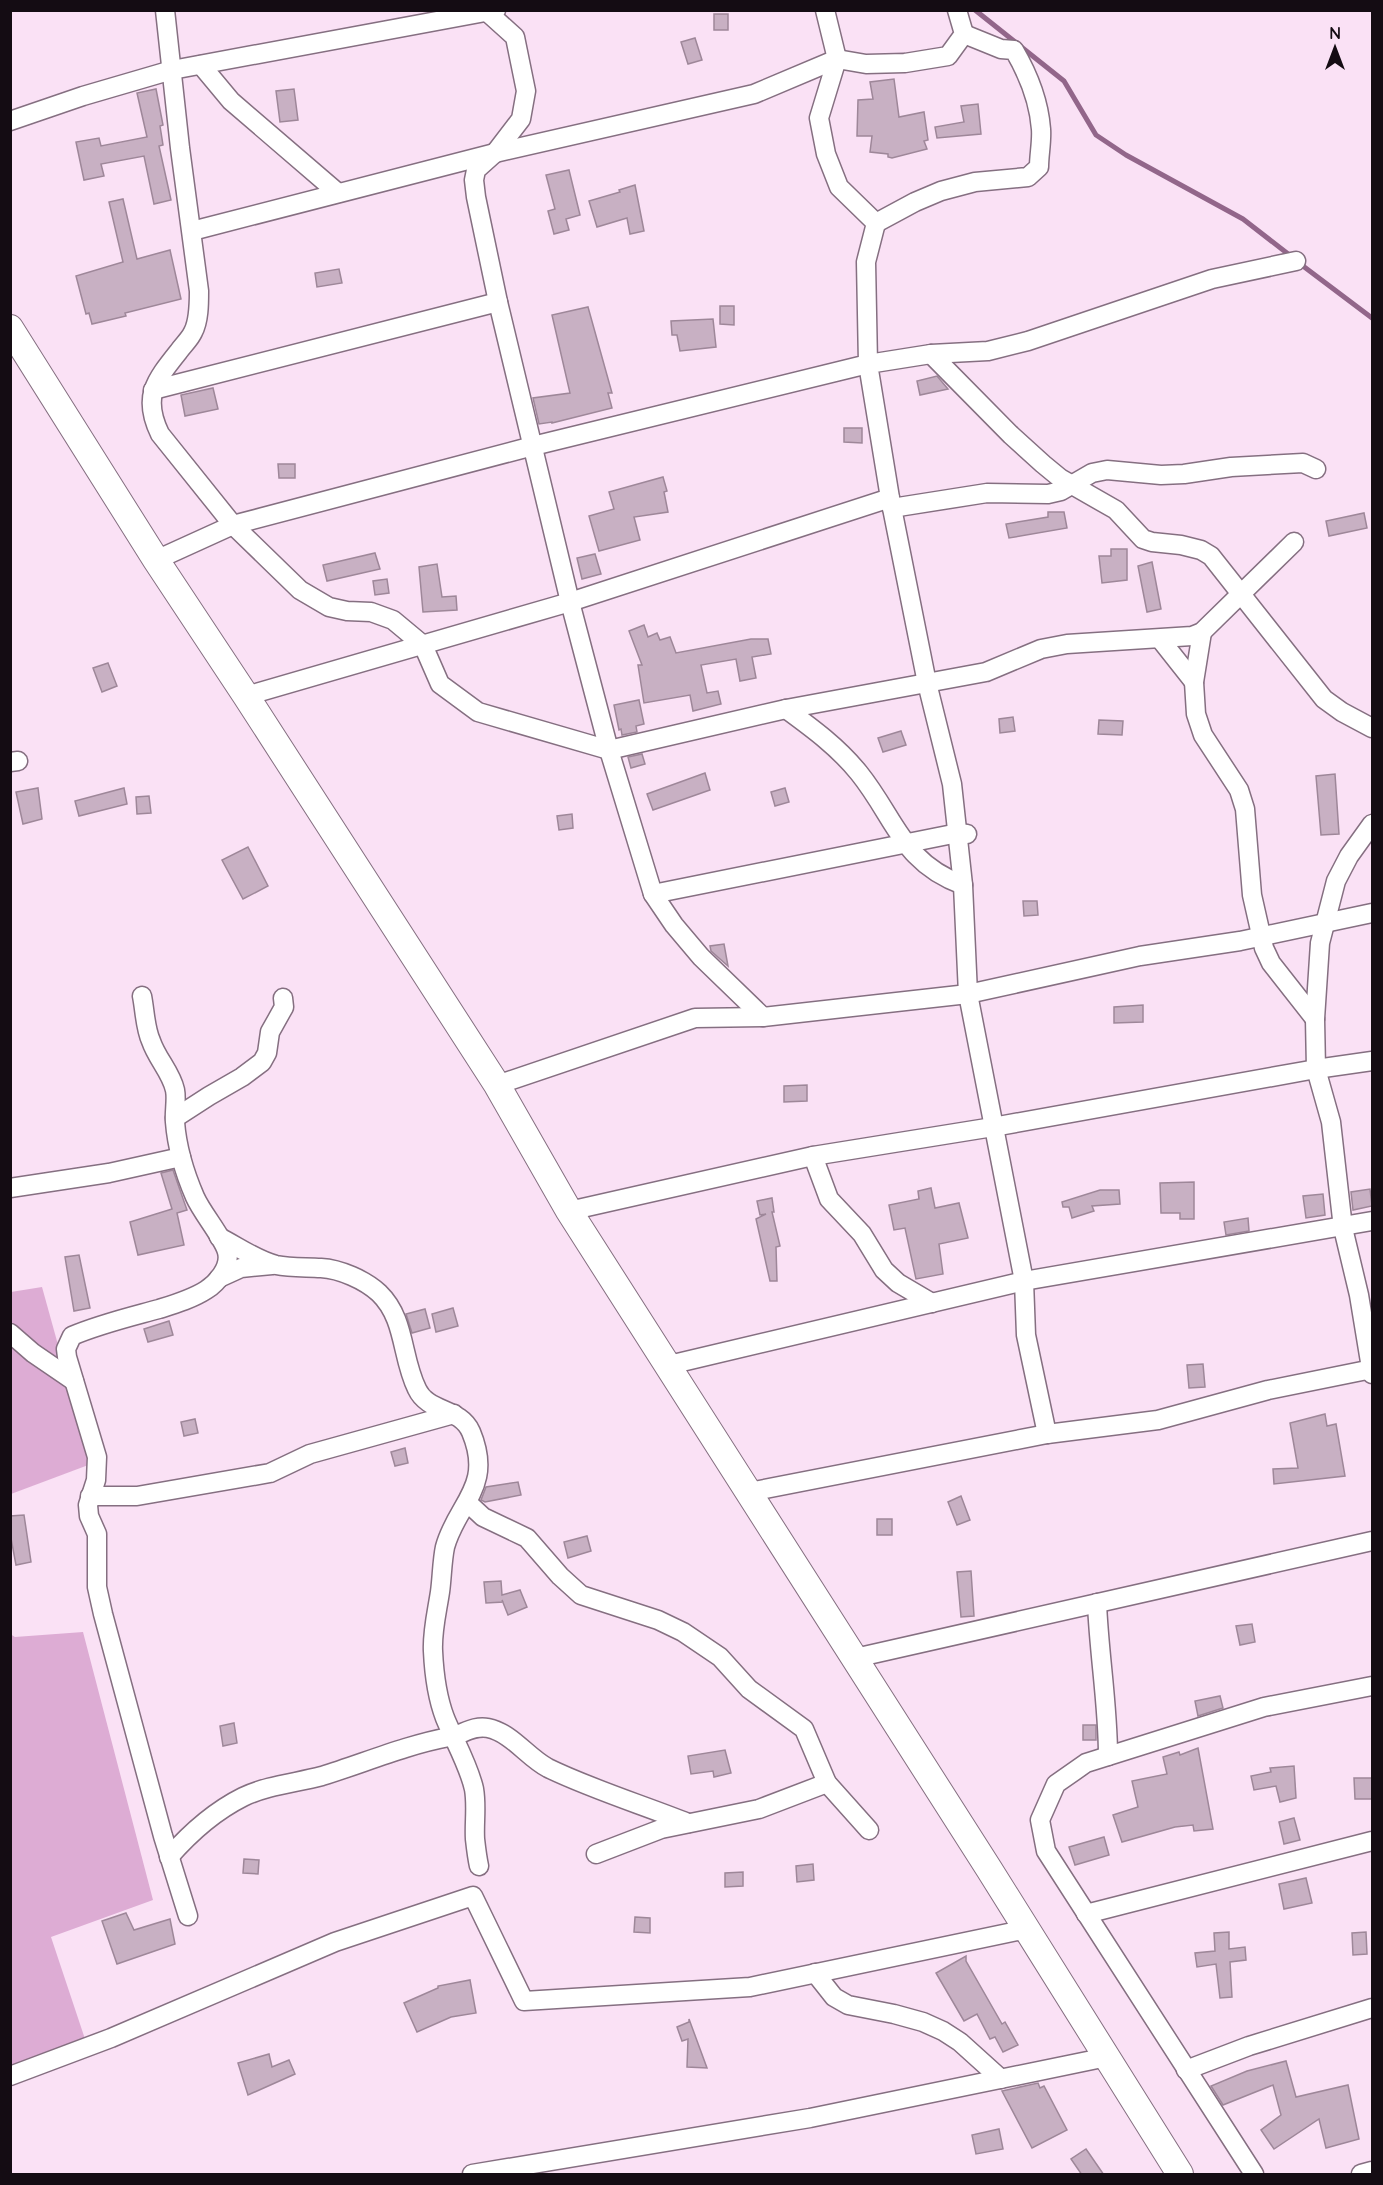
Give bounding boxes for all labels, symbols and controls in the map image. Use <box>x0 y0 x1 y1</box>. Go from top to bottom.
north arrow <box>1305 18 1365 78</box>
text: N <box>1329 23 1341 43</box>

